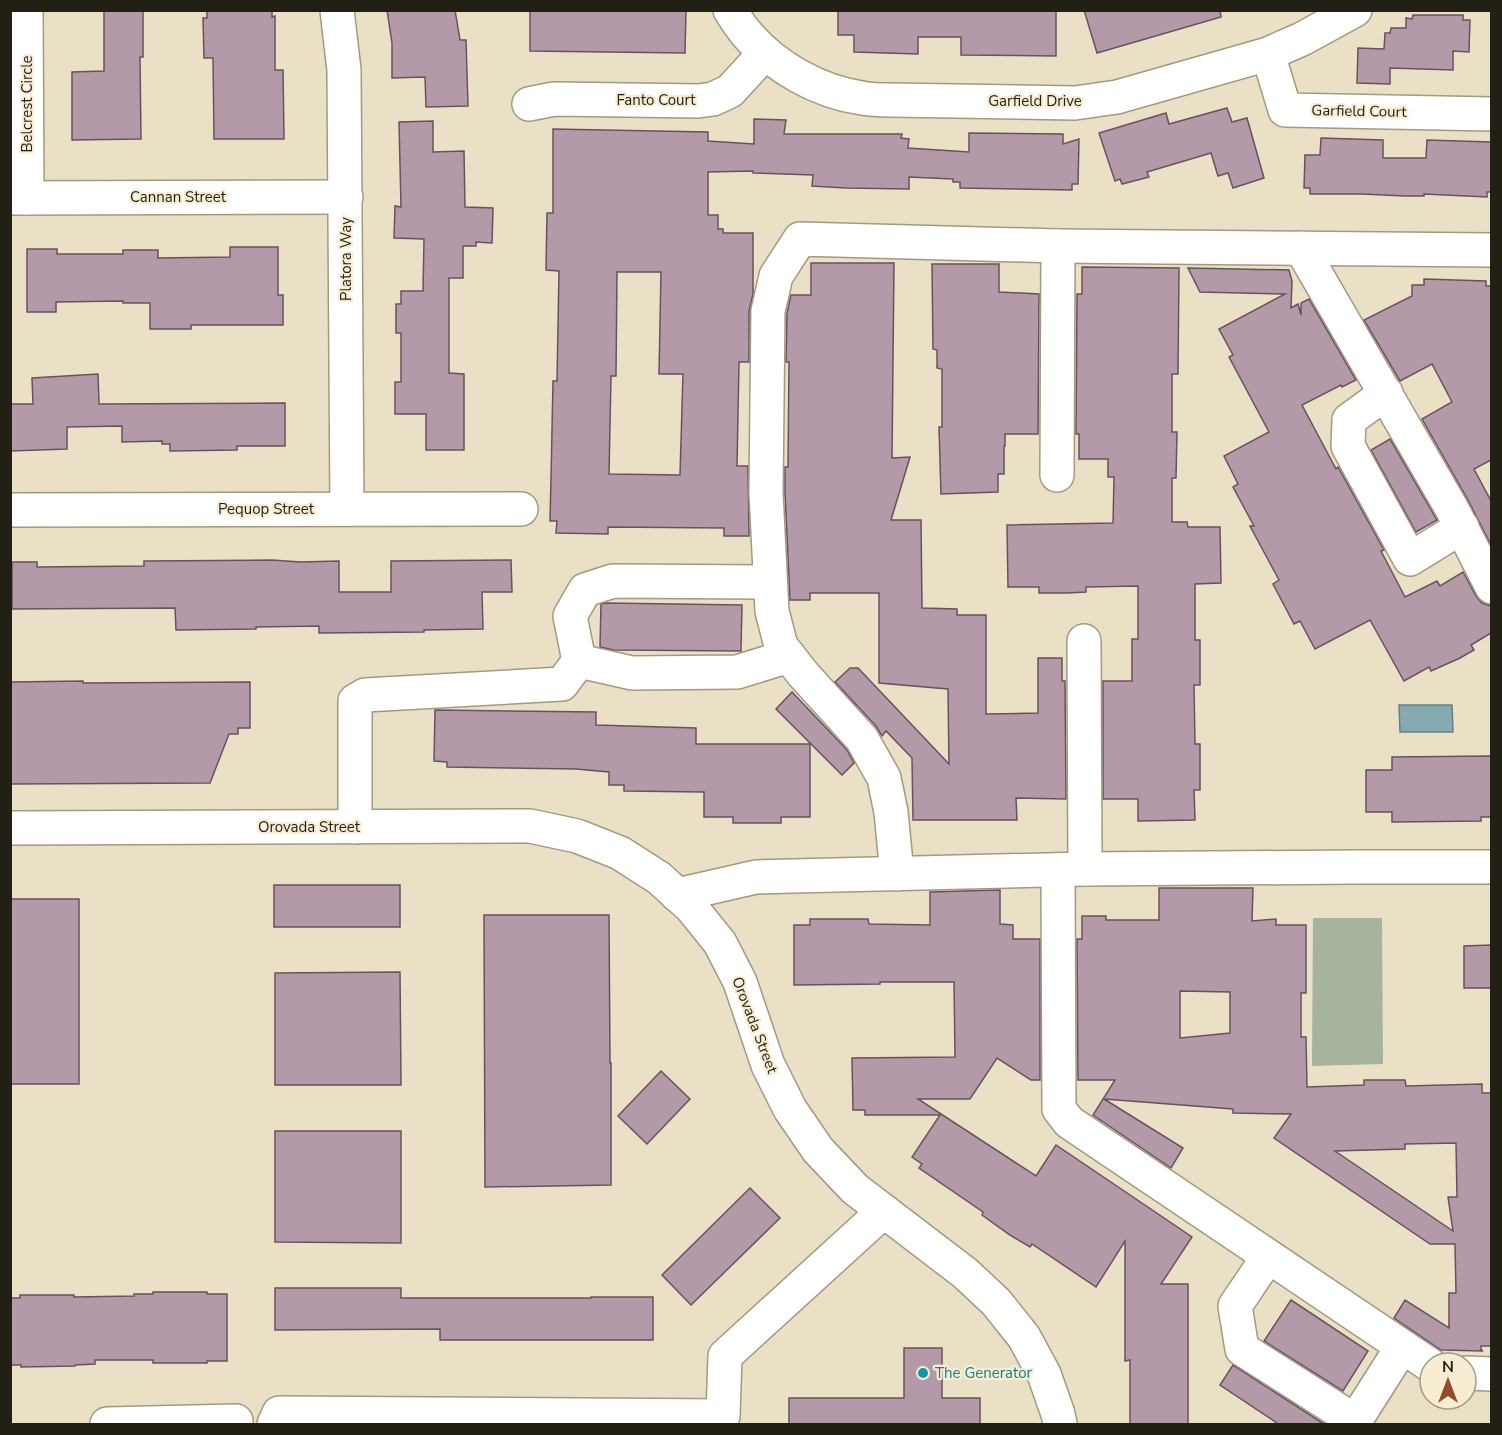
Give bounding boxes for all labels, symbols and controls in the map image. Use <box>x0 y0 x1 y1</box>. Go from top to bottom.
street label: Belcrest Circle <box>17 55 37 153</box>
street label: Fanto Court <box>616 90 696 110</box>
street label: Garfield Drive <box>988 91 1082 111</box>
street label: Garfield Court <box>1311 100 1408 122</box>
street label: Cannan Street <box>130 187 227 207</box>
street label: Platora Way <box>336 217 356 301</box>
street label: Pequop Street <box>218 499 315 519</box>
street label: Orovada Street <box>258 817 361 837</box>
street label: Orovada Street <box>727 974 783 1077</box>
north arrow <box>1418 1351 1478 1411</box>
text: N <box>1442 1356 1454 1378</box>
place label: The Generator <box>935 1363 1033 1383</box>
marker: The Generator <box>916 1366 930 1380</box>

